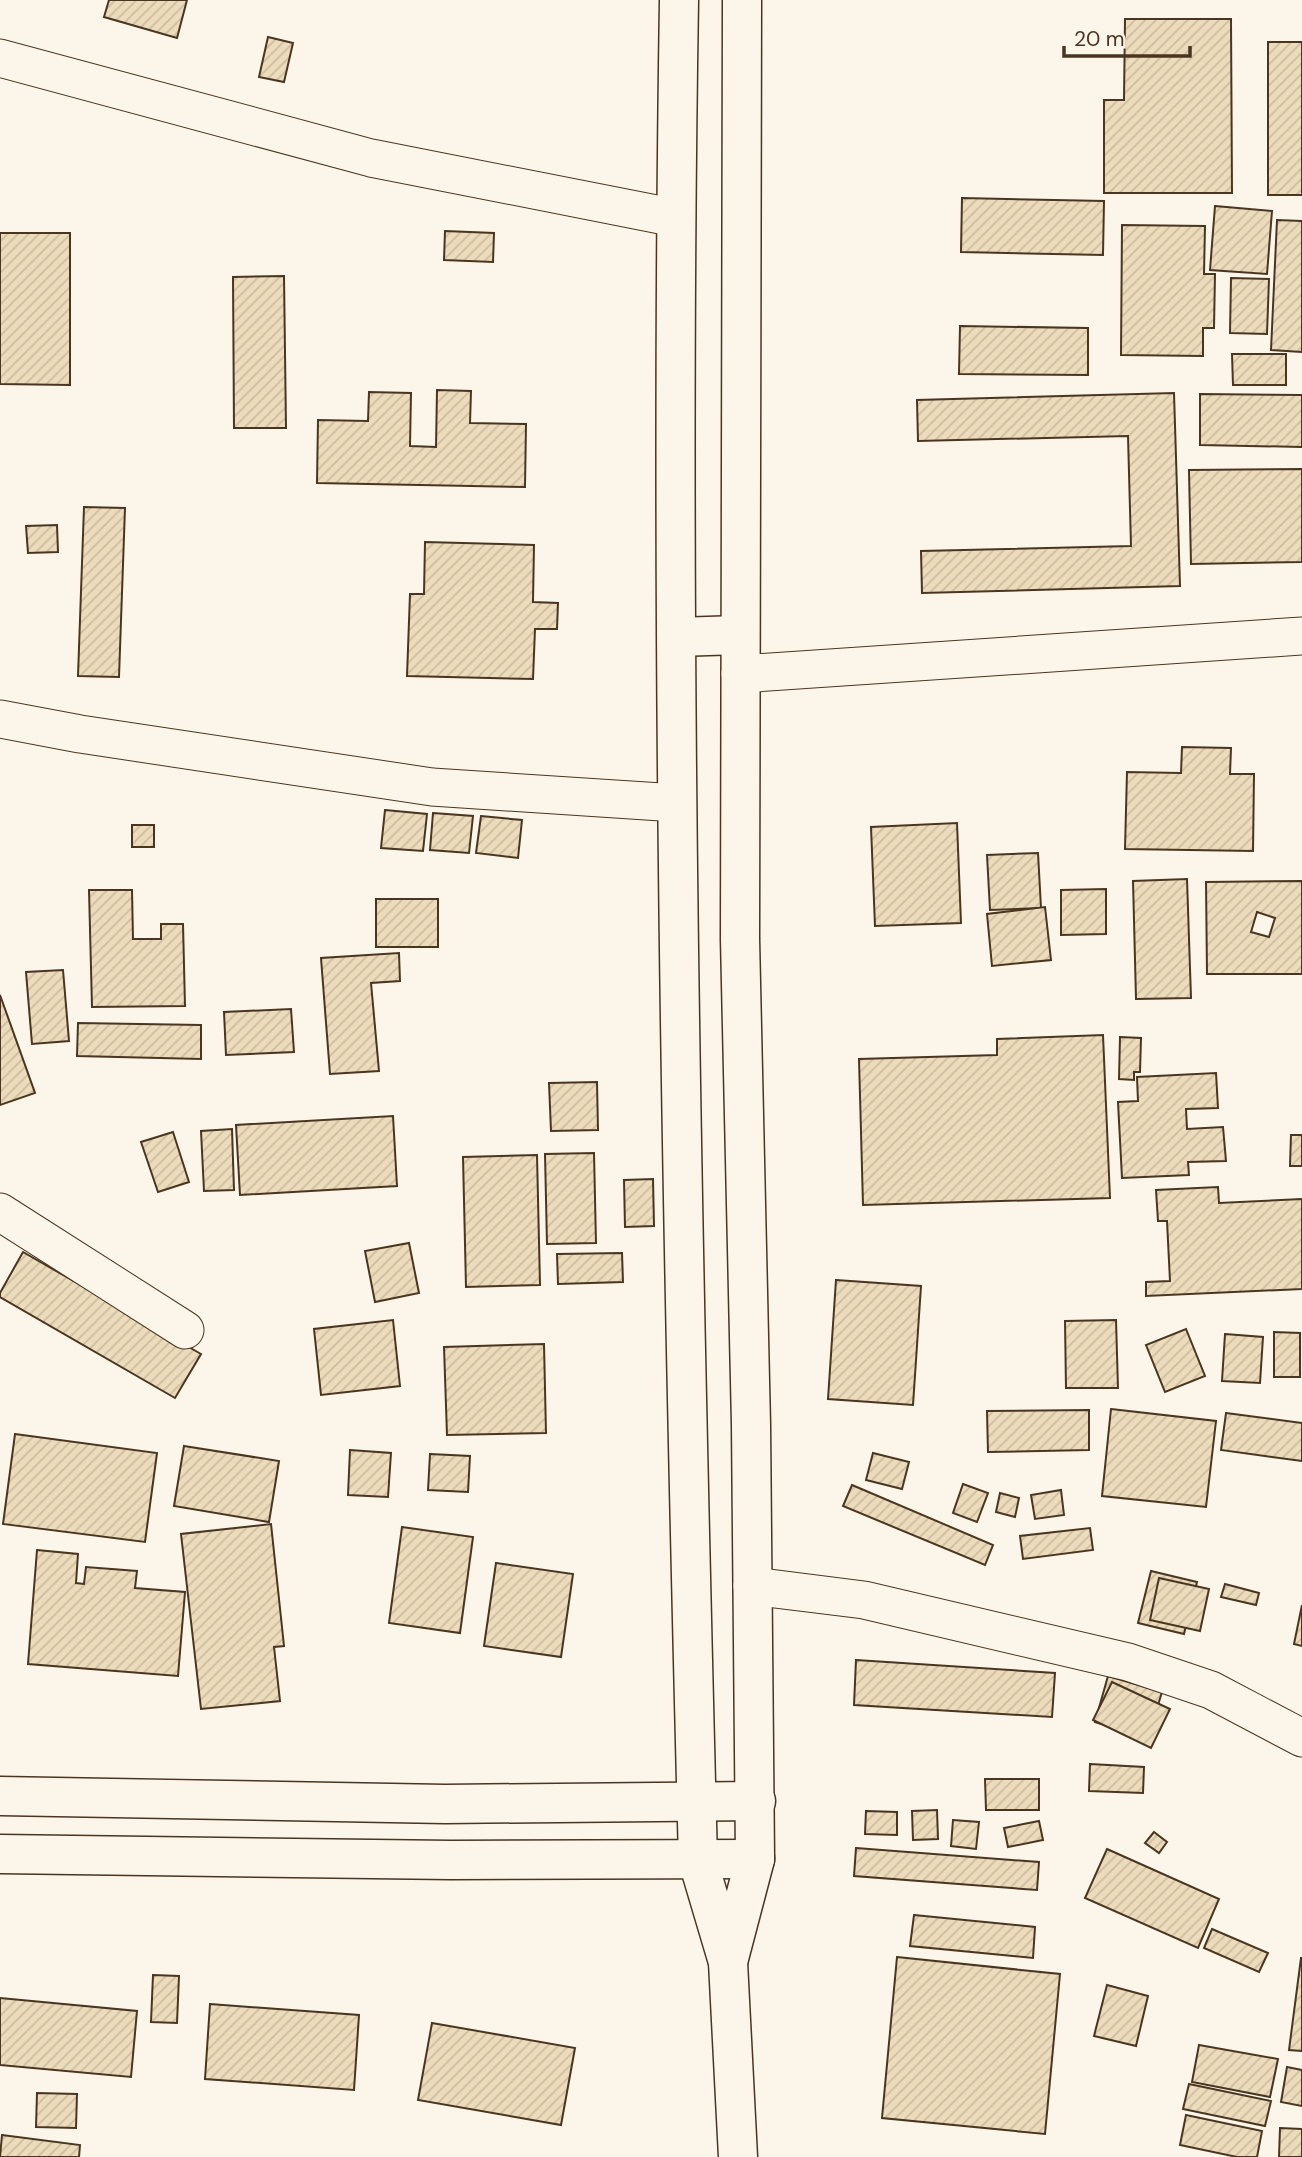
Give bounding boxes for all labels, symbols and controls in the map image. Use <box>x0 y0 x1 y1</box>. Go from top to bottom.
scale bar <box>1064 14 1190 58</box>
text: 20 m <box>1074 25 1125 53</box>

